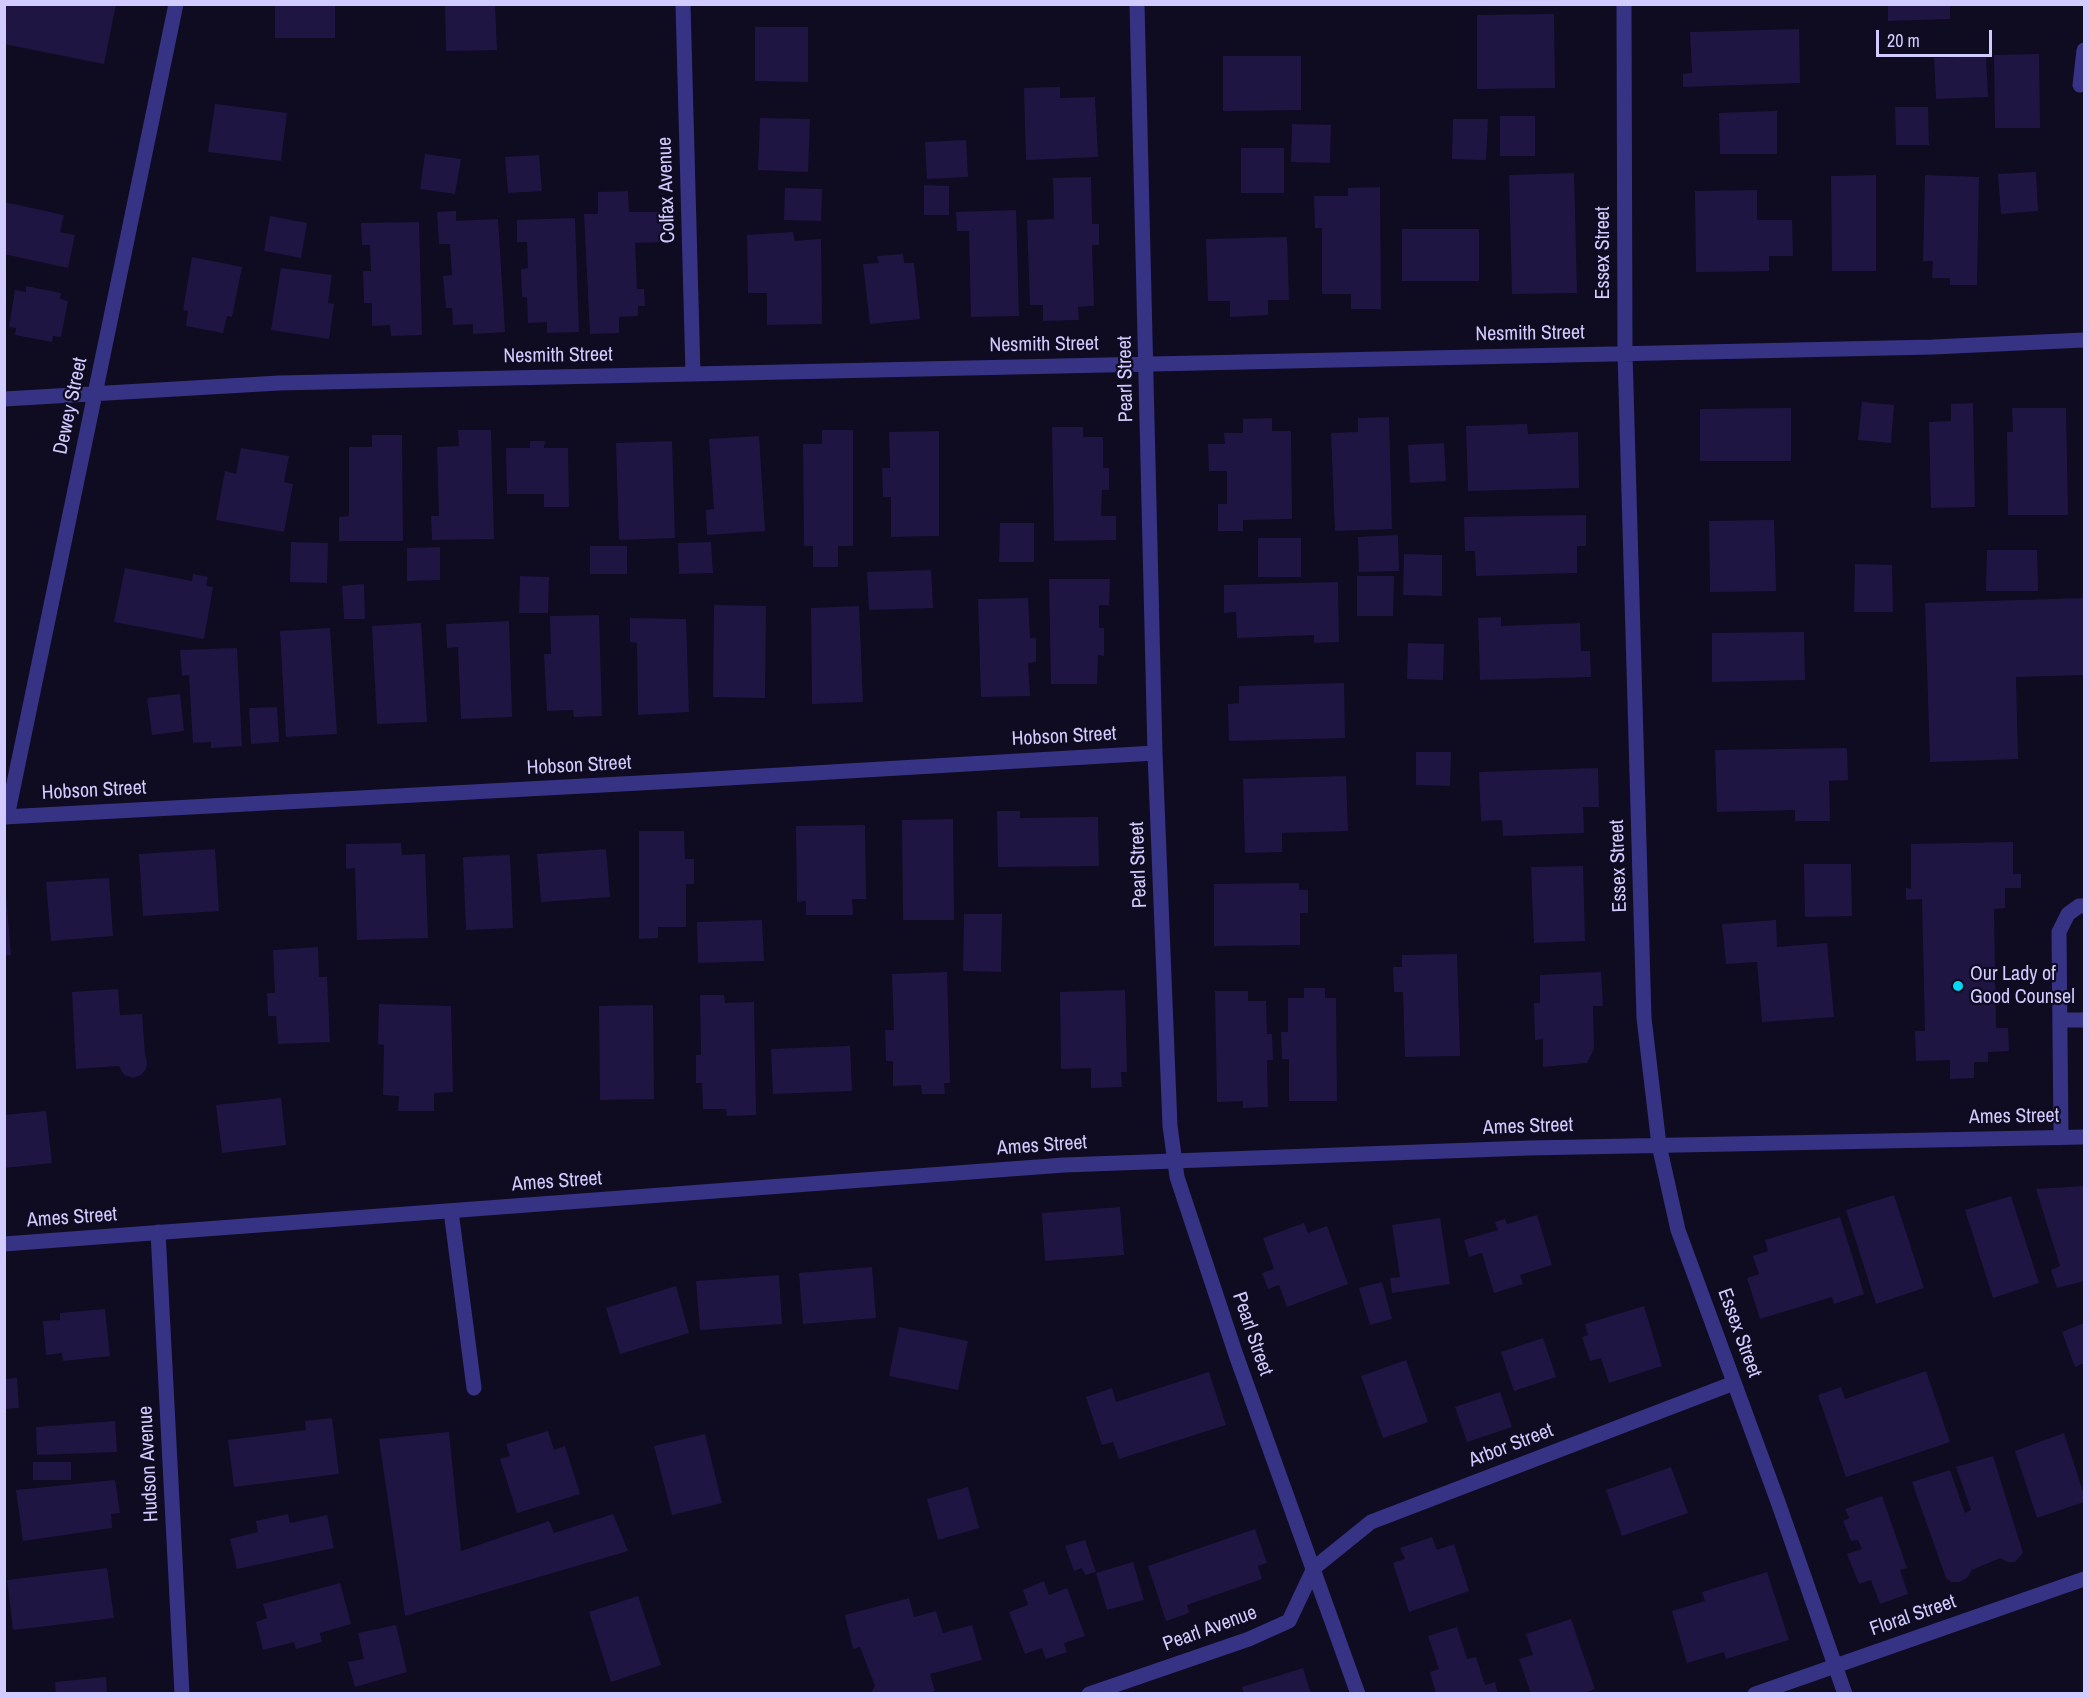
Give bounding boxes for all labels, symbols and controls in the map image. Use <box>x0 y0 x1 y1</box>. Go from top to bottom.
scale bar <box>1879 18 1994 56</box>
text: 20 m <box>1887 28 1920 53</box>
street label: Colfax Avenue <box>653 136 681 244</box>
street label: Essex Street <box>1592 207 1616 299</box>
street label: Nesmith Street <box>1475 321 1585 347</box>
street label: Nesmith Street <box>989 332 1099 358</box>
street label: Pearl Street <box>1113 335 1139 423</box>
street label: Nesmith Street <box>503 343 613 369</box>
street label: Dewey Street <box>49 355 93 457</box>
street label: Hobson Street <box>1011 722 1117 752</box>
street label: Hobson Street <box>526 751 632 781</box>
street label: Hobson Street <box>41 776 147 806</box>
street label: Essex Street <box>1605 819 1633 913</box>
street label: Pearl Street <box>1125 821 1153 909</box>
place label: Our Lady of Good Counsel <box>1970 963 2075 1010</box>
marker: Our Lady of Good Counsel <box>1951 979 1965 993</box>
street label: Ames Street <box>1969 1104 2059 1130</box>
street label: Ames Street <box>1482 1113 1574 1141</box>
street label: Ames Street <box>996 1131 1088 1161</box>
street label: Ames Street <box>511 1167 603 1197</box>
street label: Ames Street <box>26 1203 118 1233</box>
street label: Essex Street <box>1712 1285 1766 1381</box>
street label: Pearl Street <box>1227 1289 1277 1379</box>
street label: Hudson Avenue <box>134 1405 164 1523</box>
street label: Arbor Street <box>1465 1419 1557 1473</box>
street label: Floral Street <box>1867 1590 1959 1642</box>
street label: Pearl Avenue <box>1160 1601 1260 1657</box>

